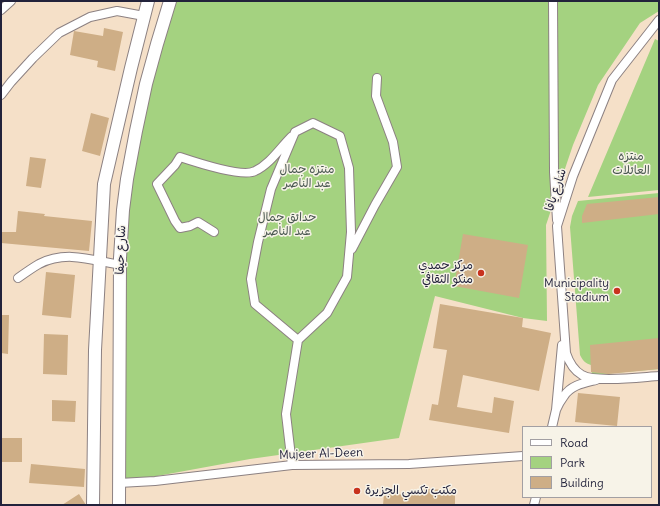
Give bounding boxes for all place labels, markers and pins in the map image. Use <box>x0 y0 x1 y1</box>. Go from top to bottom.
place label: مركز حمدي منكو الثقافي <box>418 259 473 287</box>
marker: مركز حمدي منكو الثقافي <box>476 268 486 278</box>
place label: Municipality Stadium <box>544 277 609 305</box>
marker: Municipality Stadium <box>612 286 622 296</box>
place label: مكتب تكسي الجزيرة <box>365 484 457 498</box>
marker: مكتب تكسي الجزيرة <box>352 486 362 496</box>

